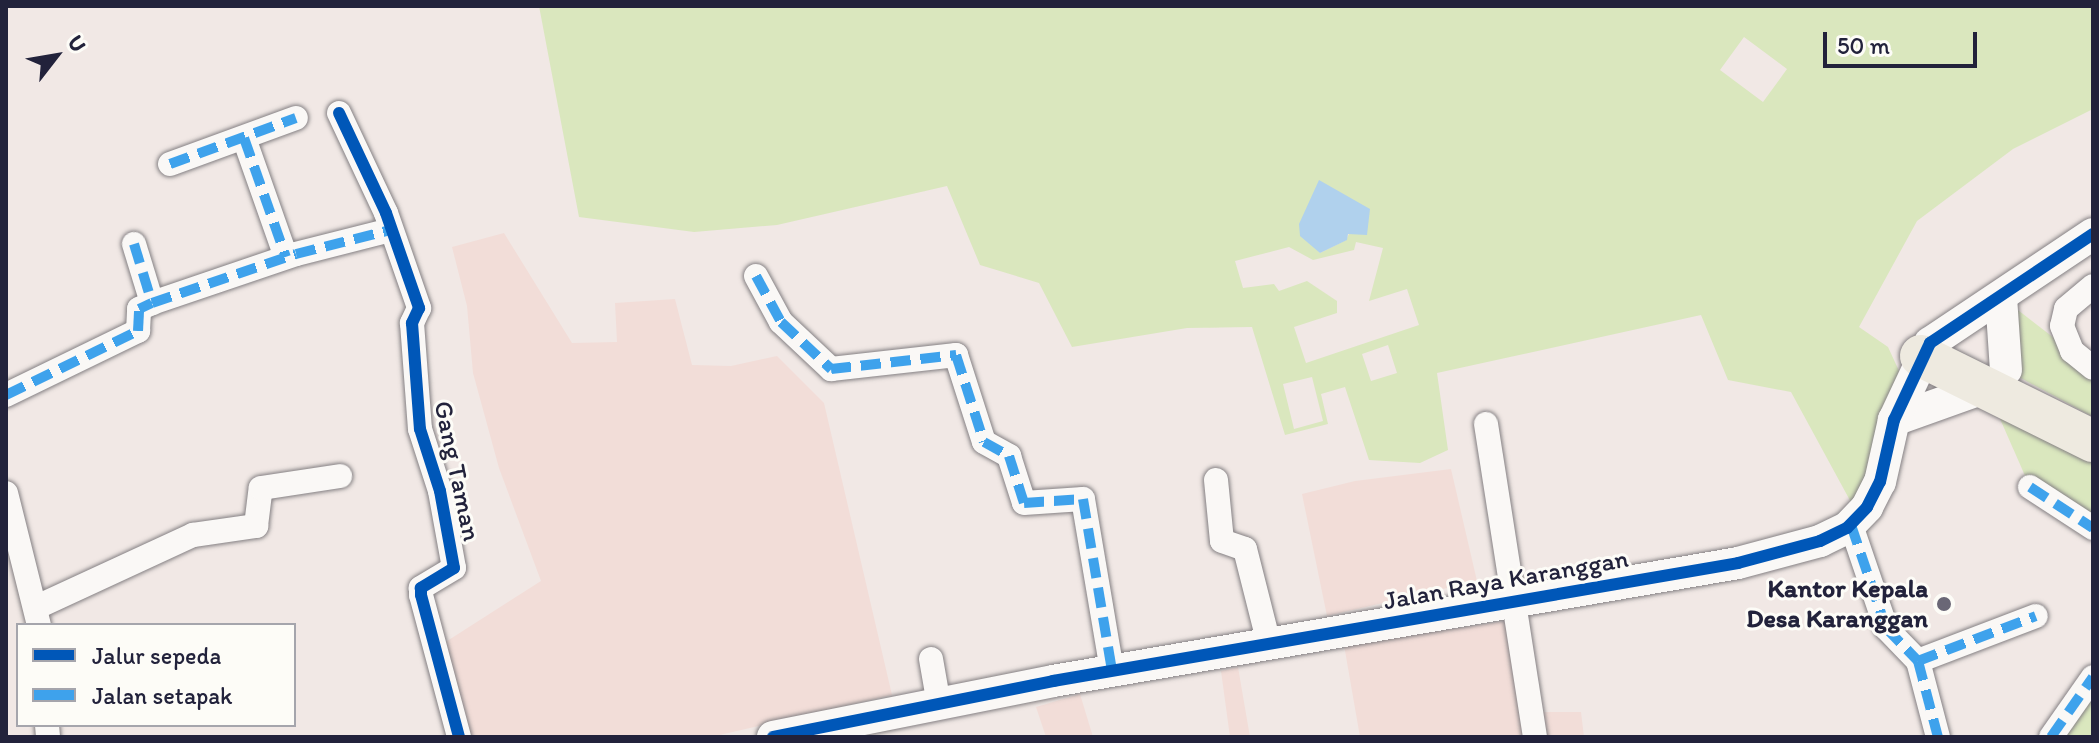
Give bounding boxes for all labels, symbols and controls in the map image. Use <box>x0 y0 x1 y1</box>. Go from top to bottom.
north arrow <box>16 16 96 96</box>
scale bar <box>1827 16 1981 66</box>
text: U <box>62 30 92 57</box>
text: 50 m <box>1837 31 1890 60</box>
street label: Gang Taman <box>427 400 487 542</box>
street label: Jalan Raya Karanggan <box>1382 543 1630 617</box>
place label: Kantor Kepala Desa Karanggan <box>1747 573 1928 634</box>
marker: Kantor Kepala Desa Karanggan <box>1935 595 1953 613</box>
legend <box>16 623 296 727</box>
text: Jalur sepeda <box>92 641 221 670</box>
text: Jalan setapak <box>92 681 232 710</box>

